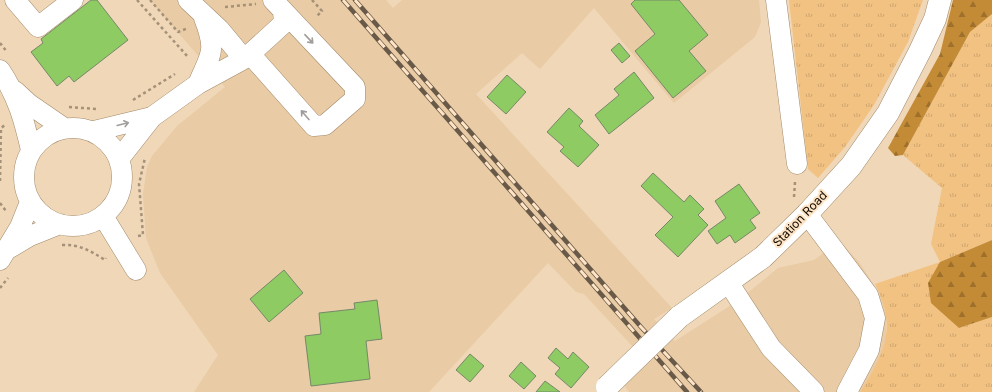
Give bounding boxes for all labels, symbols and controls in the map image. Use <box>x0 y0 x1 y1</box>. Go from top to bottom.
one-way arrow <box>304 34 314 44</box>
one-way arrow <box>300 110 309 120</box>
one-way arrow <box>116 120 129 127</box>
street label: Station Road <box>769 188 830 250</box>

